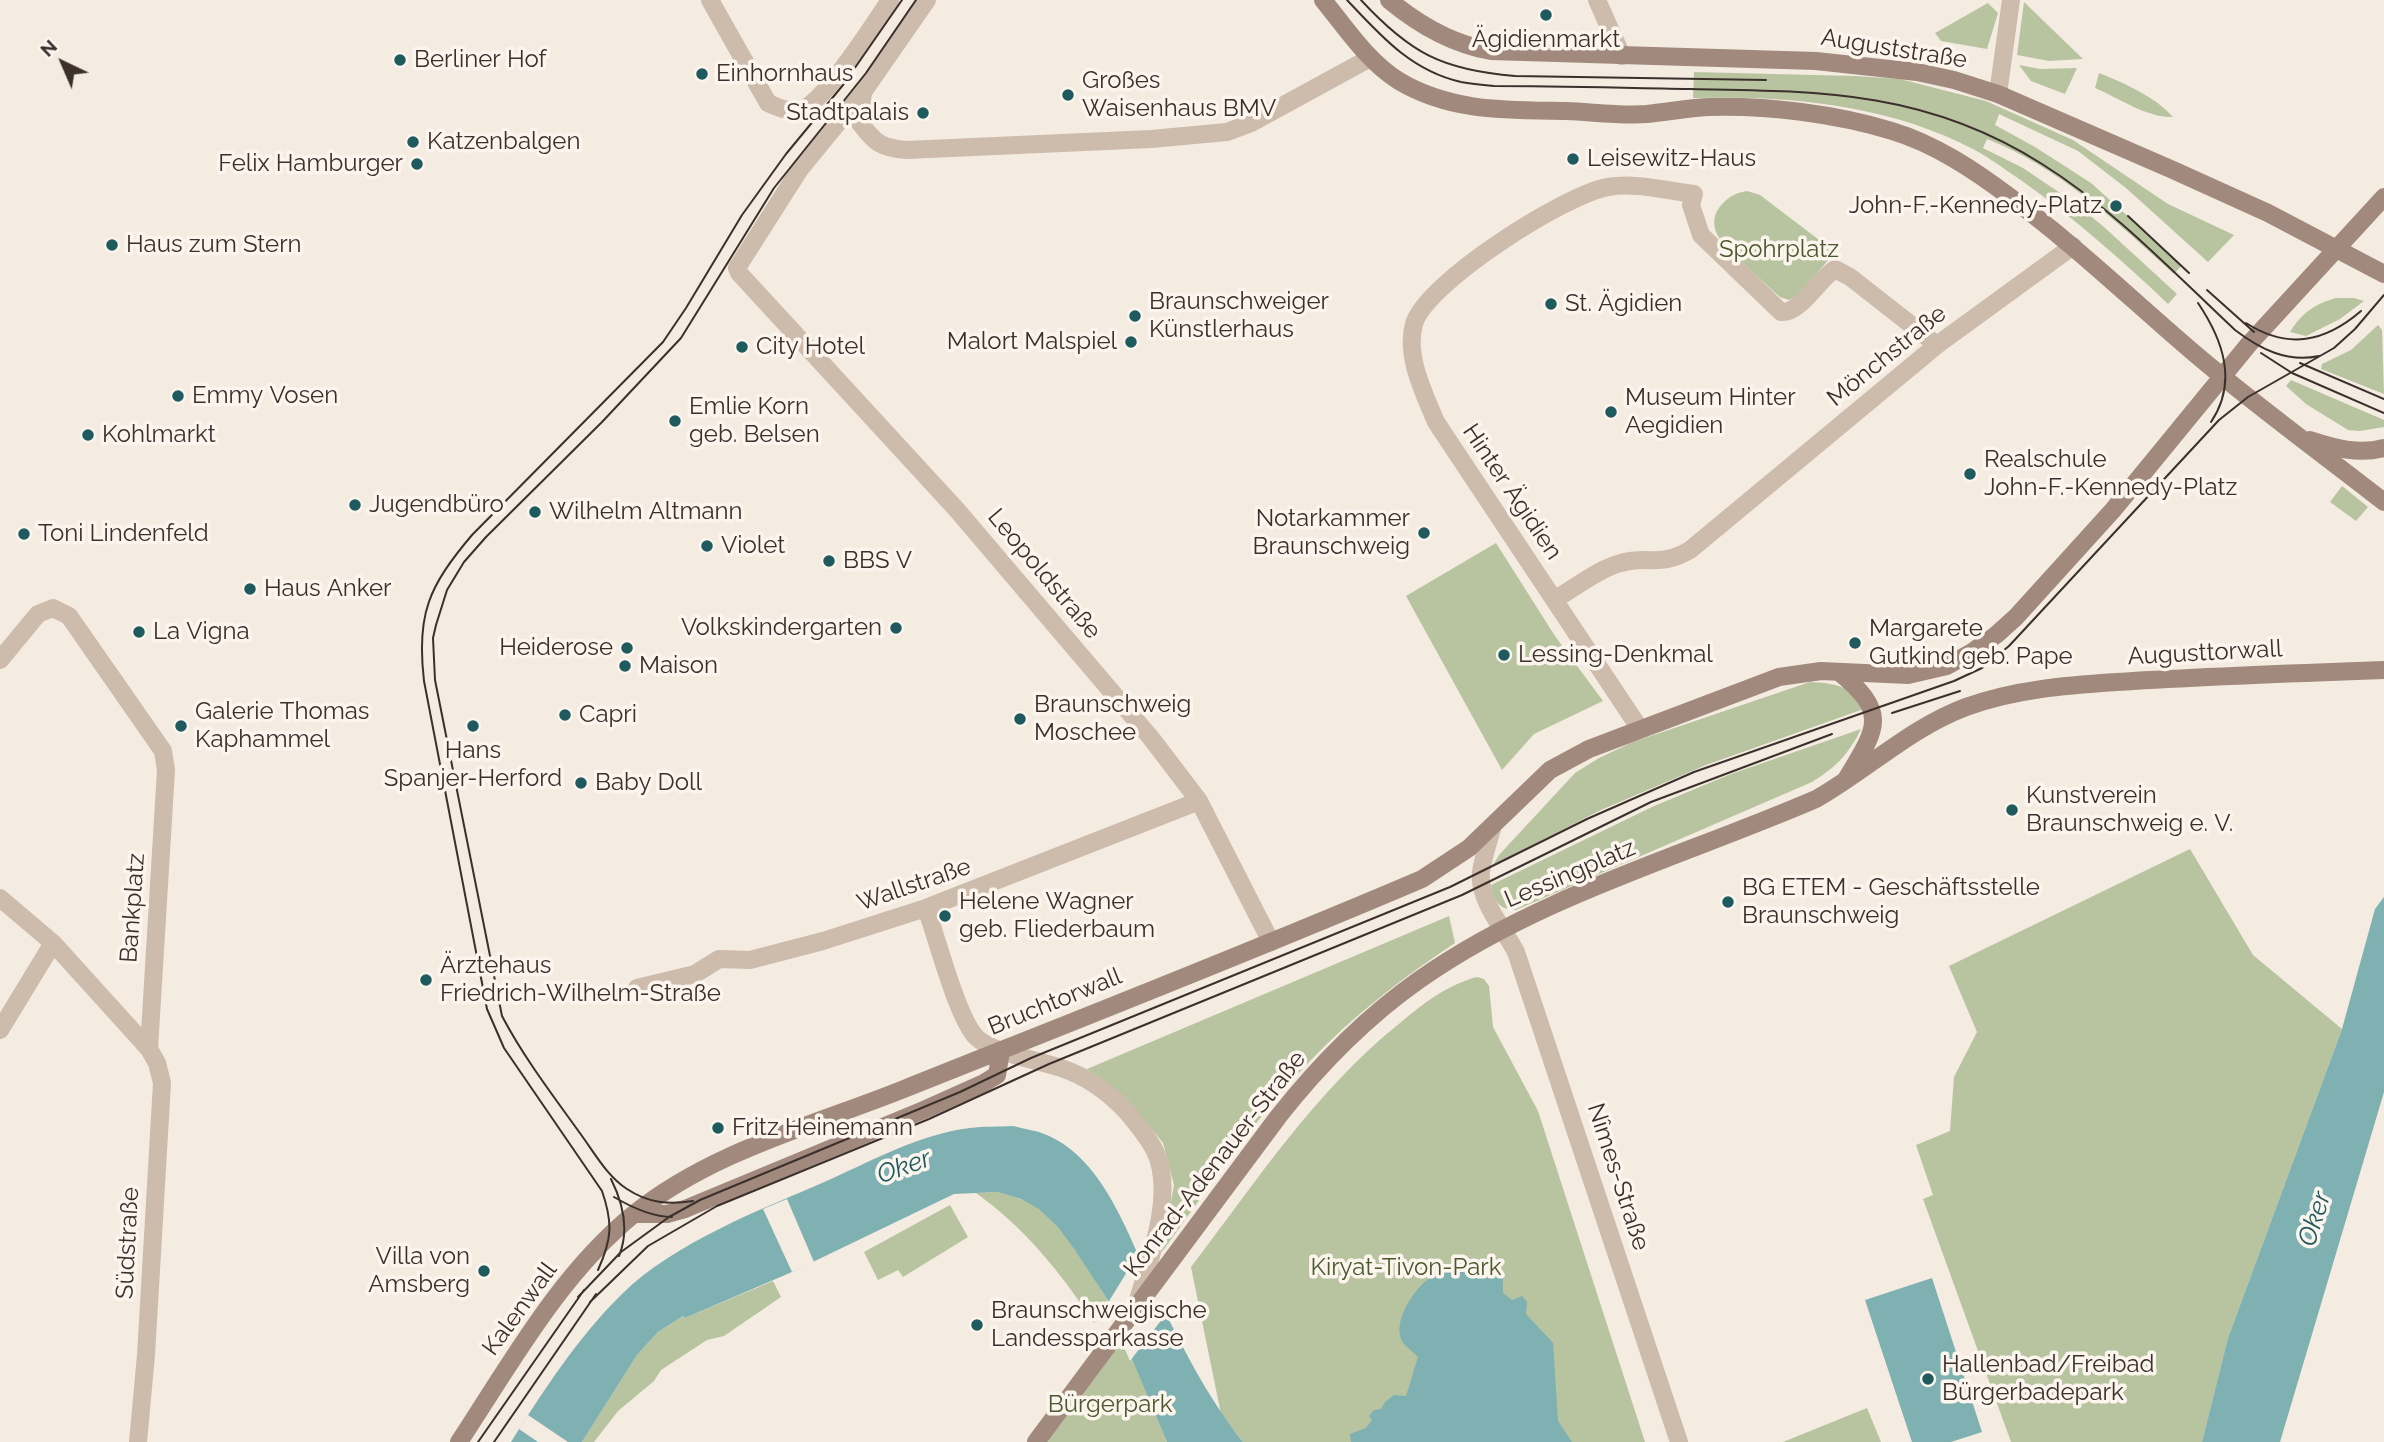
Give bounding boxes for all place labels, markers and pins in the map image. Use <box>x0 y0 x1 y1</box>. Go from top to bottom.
marker: Ägidienmarkt <box>1538 7 1554 23</box>
place label: Ägidienmarkt <box>1472 26 1620 54</box>
place label: Berliner Hof <box>414 46 546 74</box>
marker: Berliner Hof <box>392 52 408 68</box>
place label: Einhornhaus <box>716 60 853 88</box>
marker: Einhornhaus <box>694 66 710 82</box>
place label: Großes Waisenhaus BMV <box>1082 67 1276 123</box>
marker: Großes Waisenhaus BMV <box>1060 87 1076 103</box>
place label: Stadtpalais <box>786 99 909 127</box>
marker: Stadtpalais <box>915 105 931 121</box>
place label: Katzenbalgen <box>427 128 580 156</box>
marker: Katzenbalgen <box>405 134 421 150</box>
place label: Leisewitz-Haus <box>1587 145 1756 173</box>
place label: Felix Hamburger <box>218 150 403 178</box>
marker: Leisewitz-Haus <box>1565 151 1581 167</box>
marker: Felix Hamburger <box>409 156 425 172</box>
place label: John-F.-Kennedy-Platz <box>1849 192 2102 220</box>
marker: John-F.-Kennedy-Platz <box>2108 198 2124 214</box>
place label: Haus zum Stern <box>126 231 302 259</box>
marker: Haus zum Stern <box>104 237 120 253</box>
place label: Braunschweiger Künstlerhaus <box>1149 288 1329 344</box>
place label: St. Ägidien <box>1565 290 1682 318</box>
marker: St. Ägidien <box>1543 296 1559 312</box>
marker: Braunschweiger Künstlerhaus <box>1127 308 1143 324</box>
place label: Malort Malspiel <box>947 328 1117 356</box>
place label: City Hotel <box>756 333 865 361</box>
marker: Malort Malspiel <box>1123 334 1139 350</box>
marker: City Hotel <box>734 339 750 355</box>
place label: Emmy Vosen <box>192 382 338 410</box>
place label: Museum Hinter Aegidien <box>1625 384 1796 440</box>
marker: Emmy Vosen <box>170 388 186 404</box>
place label: Emlie Korn geb. Belsen <box>689 393 820 449</box>
marker: Museum Hinter Aegidien <box>1603 404 1619 420</box>
marker: Emlie Korn geb. Belsen <box>667 413 683 429</box>
place label: Kohlmarkt <box>102 421 216 449</box>
marker: Kohlmarkt <box>80 427 96 443</box>
place label: Realschule John-F.-Kennedy-Platz <box>1984 446 2237 502</box>
marker: Realschule John-F.-Kennedy-Platz <box>1962 466 1978 482</box>
place label: Jugendbüro <box>369 491 504 519</box>
marker: Jugendbüro <box>347 497 363 513</box>
place label: Wilhelm Altmann <box>549 498 743 526</box>
marker: Wilhelm Altmann <box>527 504 543 520</box>
place label: Notarkammer Braunschweig <box>1253 505 1410 561</box>
place label: Toni Lindenfeld <box>38 520 209 548</box>
marker: Notarkammer Braunschweig <box>1416 525 1432 541</box>
marker: Toni Lindenfeld <box>16 526 32 542</box>
place label: Violet <box>721 532 785 560</box>
marker: Violet <box>699 538 715 554</box>
place label: BBS V <box>843 547 912 575</box>
marker: BBS V <box>821 553 837 569</box>
place label: Haus Anker <box>264 575 391 603</box>
marker: Haus Anker <box>242 581 258 597</box>
place label: Volkskindergarten <box>681 614 882 642</box>
place label: Margarete Gutkind geb. Pape <box>1869 615 2073 671</box>
place label: La Vigna <box>153 618 250 646</box>
marker: Volkskindergarten <box>888 620 904 636</box>
marker: La Vigna <box>131 624 147 640</box>
place label: Heiderose <box>499 634 613 662</box>
marker: Margarete Gutkind geb. Pape <box>1847 635 1863 651</box>
marker: Heiderose <box>619 640 635 656</box>
place label: Lessing-Denkmal <box>1518 641 1713 669</box>
marker: Lessing-Denkmal <box>1496 647 1512 663</box>
place label: Maison <box>639 652 718 680</box>
marker: Maison <box>617 658 633 674</box>
place label: Braunschweig Moschee <box>1034 691 1191 747</box>
place label: Galerie Thomas Kaphammel <box>195 698 369 754</box>
place label: Capri <box>579 701 637 729</box>
marker: Capri <box>557 707 573 723</box>
marker: Braunschweig Moschee <box>1012 711 1028 727</box>
marker: Galerie Thomas Kaphammel <box>173 718 189 734</box>
marker: Hans Spanjer-Herford <box>465 718 481 734</box>
place label: Hans Spanjer-Herford <box>384 737 562 793</box>
place label: Baby Doll <box>595 769 702 797</box>
marker: Baby Doll <box>573 775 589 791</box>
place label: Kunstverein Braunschweig e. V. <box>2026 782 2233 838</box>
marker: Kunstverein Braunschweig e. V. <box>2004 802 2020 818</box>
place label: BG ETEM - Geschäftsstelle Braunschweig <box>1742 874 2040 930</box>
place label: Helene Wagner geb. Fliederbaum <box>959 888 1155 944</box>
marker: BG ETEM - Geschäftsstelle Braunschweig <box>1720 894 1736 910</box>
marker: Helene Wagner geb. Fliederbaum <box>937 908 953 924</box>
place label: Ärztehaus Friedrich-Wilhelm-Straße <box>440 952 721 1008</box>
marker: Ärztehaus Friedrich-Wilhelm-Straße <box>418 972 434 988</box>
place label: Fritz Heinemann <box>732 1114 913 1142</box>
marker: Fritz Heinemann <box>710 1120 726 1136</box>
place label: Villa von Amsberg <box>368 1243 470 1299</box>
marker: Villa von Amsberg <box>476 1263 492 1279</box>
place label: Braunschweigische Landessparkasse <box>991 1297 1206 1353</box>
marker: Braunschweigische Landessparkasse <box>969 1317 985 1333</box>
place label: Hallenbad/Freibad Bürgerbadepark <box>1942 1351 2155 1407</box>
marker: Hallenbad/Freibad Bürgerbadepark <box>1920 1371 1936 1387</box>

